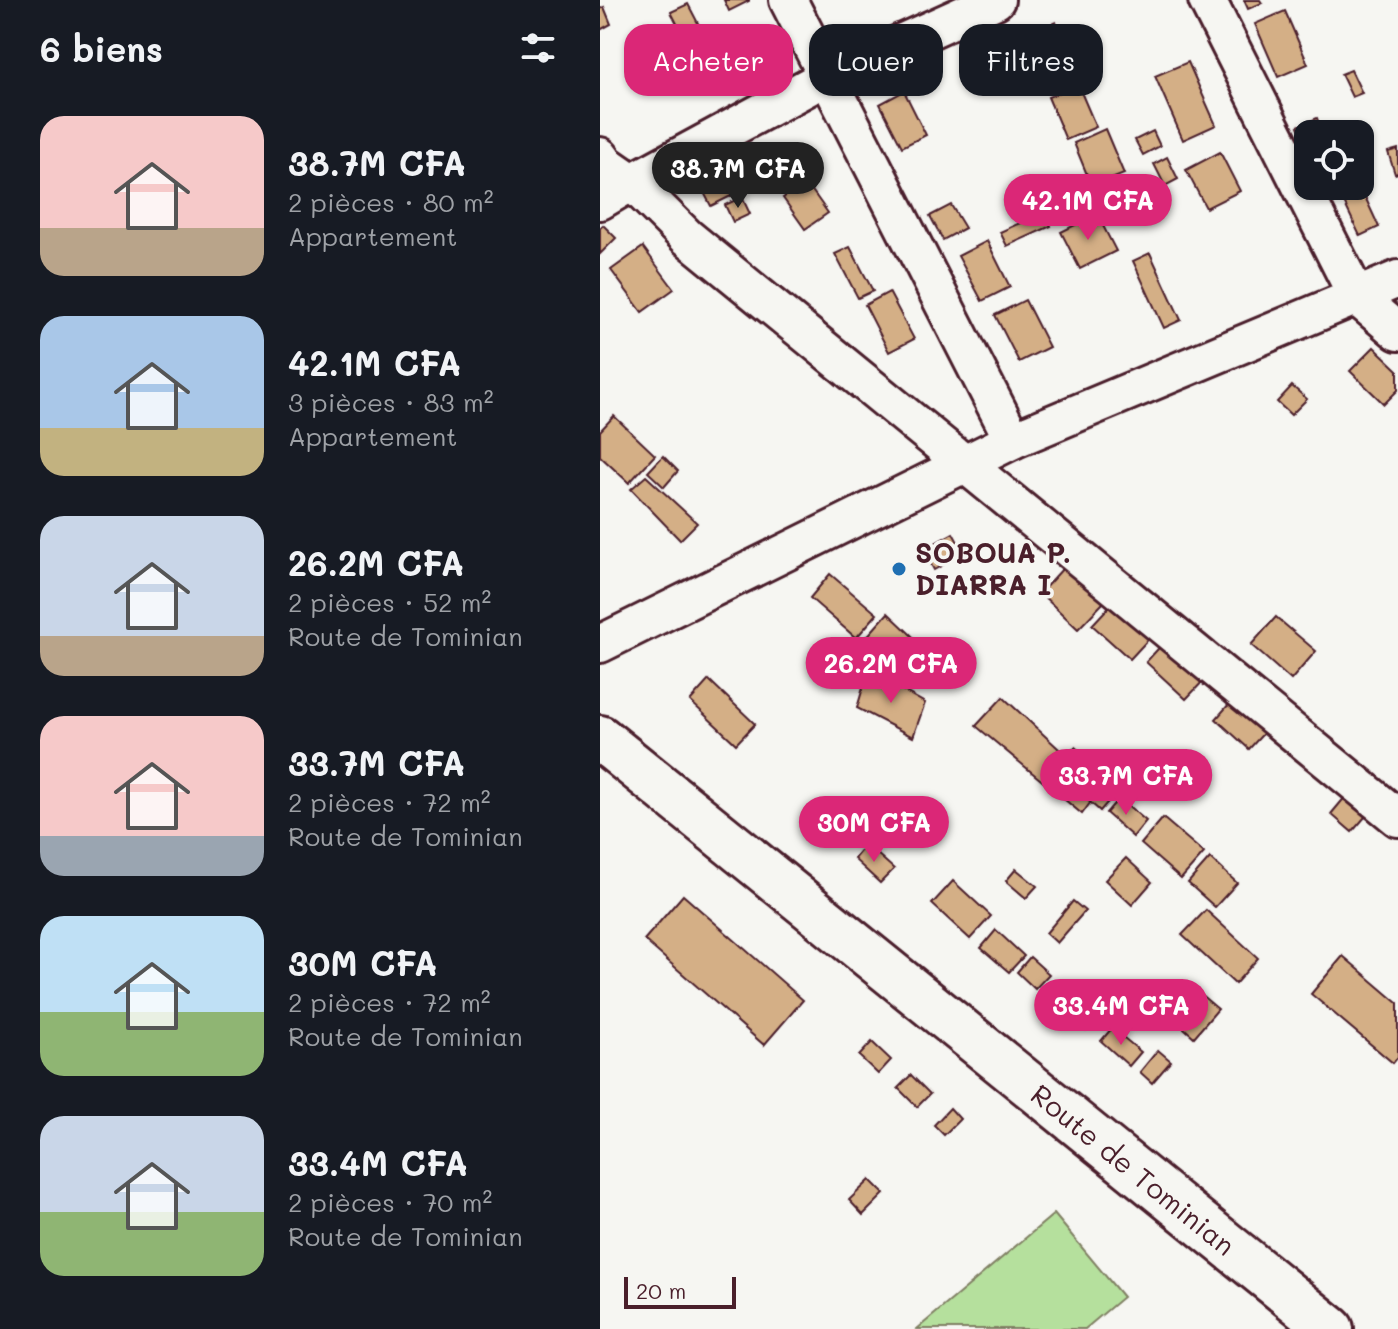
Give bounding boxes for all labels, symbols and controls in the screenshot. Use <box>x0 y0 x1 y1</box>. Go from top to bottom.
chip: Acheter <box>624 24 793 96</box>
chip: Louer <box>809 24 943 96</box>
chip: Filtres <box>959 24 1103 96</box>
text: 6 biens <box>40 26 163 71</box>
icon: filters <box>516 26 560 70</box>
map controls <box>1294 120 1374 200</box>
button: locate <box>1294 120 1374 200</box>
text: 38.7M CFA <box>288 140 466 185</box>
pin: 38.7M CFA <box>646 142 830 210</box>
icon: home <box>104 148 200 244</box>
text: 38.7M CFA <box>670 151 806 185</box>
pin: 42.1M CFA <box>996 174 1180 242</box>
text: 42.1M CFA <box>1022 183 1154 217</box>
text: 2 pièces · 80 m² <box>288 185 494 219</box>
text: Appartement <box>288 219 458 253</box>
text: 42.1M CFA <box>288 340 461 385</box>
icon: home <box>104 348 200 444</box>
text: 3 pièces · 83 m² <box>288 385 493 419</box>
text: Appartement <box>288 419 458 453</box>
place label: SOBOUA P. DIARRA I <box>915 534 1071 602</box>
text: 26.2M CFA <box>288 540 464 585</box>
icon: home <box>104 548 200 644</box>
marker: SOBOUA P. DIARRA I <box>890 560 908 578</box>
text: 2 pièces · 52 m² <box>288 585 491 619</box>
text: Route de Tominian <box>288 619 523 653</box>
pin: 26.2M CFA <box>799 637 983 705</box>
text: 26.2M CFA <box>824 646 958 680</box>
text: 33.7M CFA <box>288 740 465 785</box>
icon: home <box>104 748 200 844</box>
pin: 33.7M CFA <box>1034 749 1218 817</box>
text: 33.7M CFA <box>1058 758 1194 792</box>
text: 2 pièces · 72 m² <box>288 785 491 819</box>
pin: 30M CFA <box>800 796 948 864</box>
text: 30M CFA <box>817 805 931 839</box>
text: Route de Tominian <box>288 819 523 853</box>
text: 30M CFA <box>288 940 437 985</box>
icon: home <box>104 948 200 1044</box>
pin: 33.4M CFA <box>1029 979 1213 1047</box>
text: 2 pièces · 72 m² <box>288 985 491 1019</box>
text: 33.4M CFA <box>1052 988 1190 1022</box>
text: Route de Tominian <box>288 1019 523 1053</box>
street label: Route de Tominian <box>1024 1076 1243 1263</box>
text: 33.4M CFA <box>288 1140 468 1185</box>
icon: home <box>104 1148 200 1244</box>
text: 2 pièces · 70 m² <box>288 1185 492 1219</box>
text: Route de Tominian <box>288 1219 523 1253</box>
scale bar <box>624 1273 736 1309</box>
text: 20 m <box>636 1276 686 1305</box>

